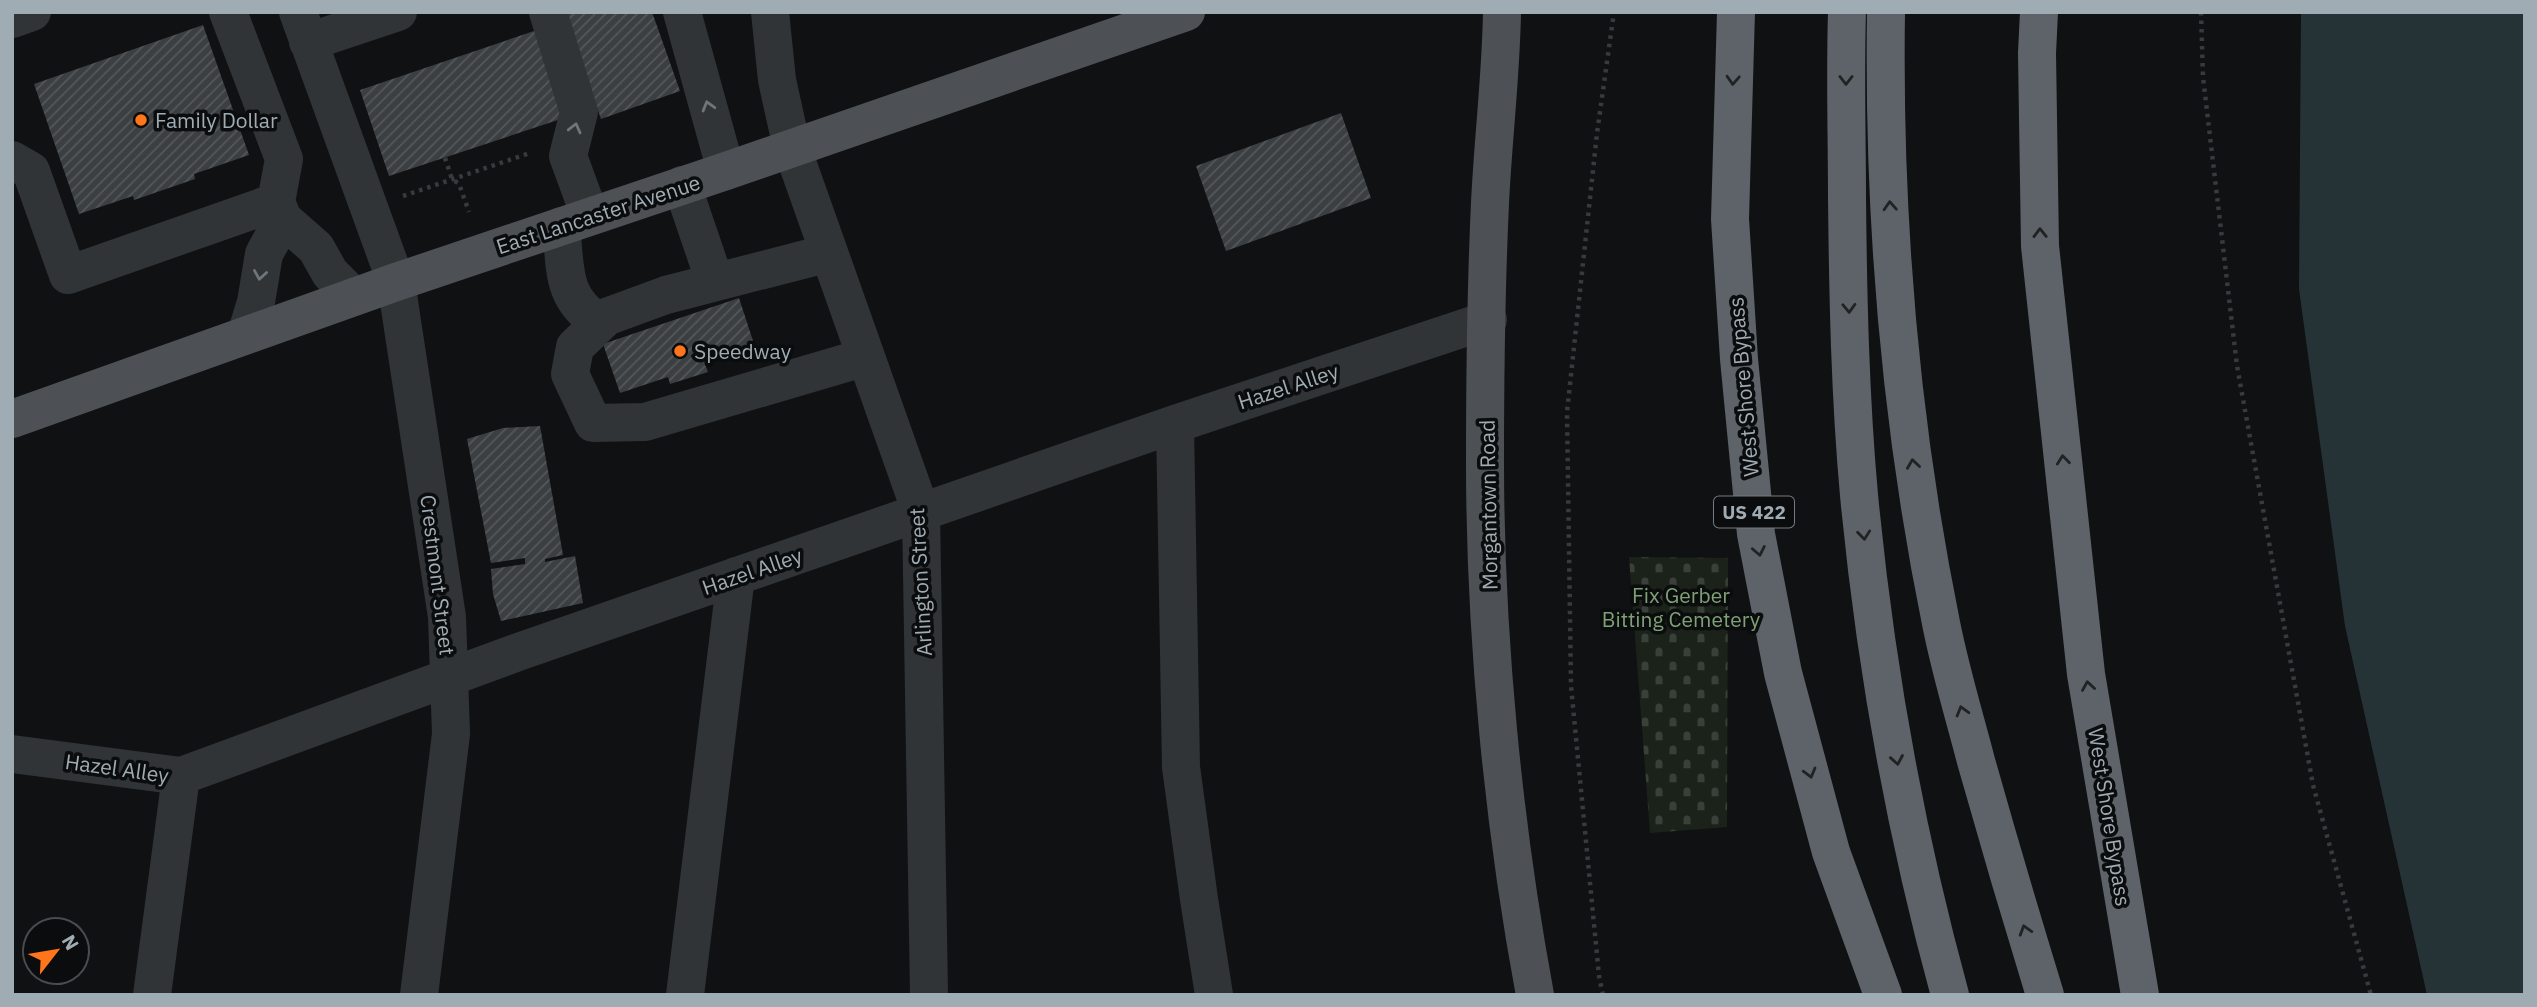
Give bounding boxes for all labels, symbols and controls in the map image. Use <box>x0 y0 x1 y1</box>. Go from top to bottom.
one-way arrow <box>1726 75 1741 86</box>
one-way arrow <box>1839 75 1854 86</box>
one-way arrow <box>702 100 716 112</box>
place label: Family Dollar <box>155 106 278 134</box>
marker: Family Dollar <box>133 112 149 128</box>
one-way arrow <box>567 123 581 135</box>
street label: East Lancaster Avenue <box>492 168 704 260</box>
one-way arrow <box>1883 201 1898 212</box>
one-way arrow <box>2032 228 2047 239</box>
one-way arrow <box>253 269 268 281</box>
street label: West Shore Bypass <box>1721 296 1765 478</box>
one-way arrow <box>1841 303 1857 314</box>
place label: Speedway <box>694 337 792 365</box>
marker: Speedway <box>672 343 688 359</box>
street label: Hazel Alley <box>1234 356 1342 415</box>
street label: Morgantown Road <box>1473 420 1503 590</box>
one-way arrow <box>2055 454 2070 466</box>
one-way arrow <box>1906 458 1921 470</box>
street label: Crestmont Street <box>414 493 462 657</box>
road number: US 422 <box>1714 496 1794 527</box>
street label: Arlington Street <box>902 507 938 657</box>
one-way arrow <box>1856 529 1871 541</box>
street label: Hazel Alley <box>698 541 806 601</box>
one-way arrow <box>1751 545 1766 557</box>
park label: Fix Gerber Bitting Cemetery <box>1602 581 1761 633</box>
one-way arrow <box>2081 680 2096 692</box>
one-way arrow <box>1956 705 1971 717</box>
street label: West Shore Bypass <box>2082 726 2138 908</box>
street label: Hazel Alley <box>63 747 171 789</box>
one-way arrow <box>1888 754 1903 766</box>
one-way arrow <box>1801 767 1816 779</box>
north arrow <box>21 916 91 986</box>
one-way arrow <box>2019 924 2033 936</box>
text: N <box>57 930 84 954</box>

